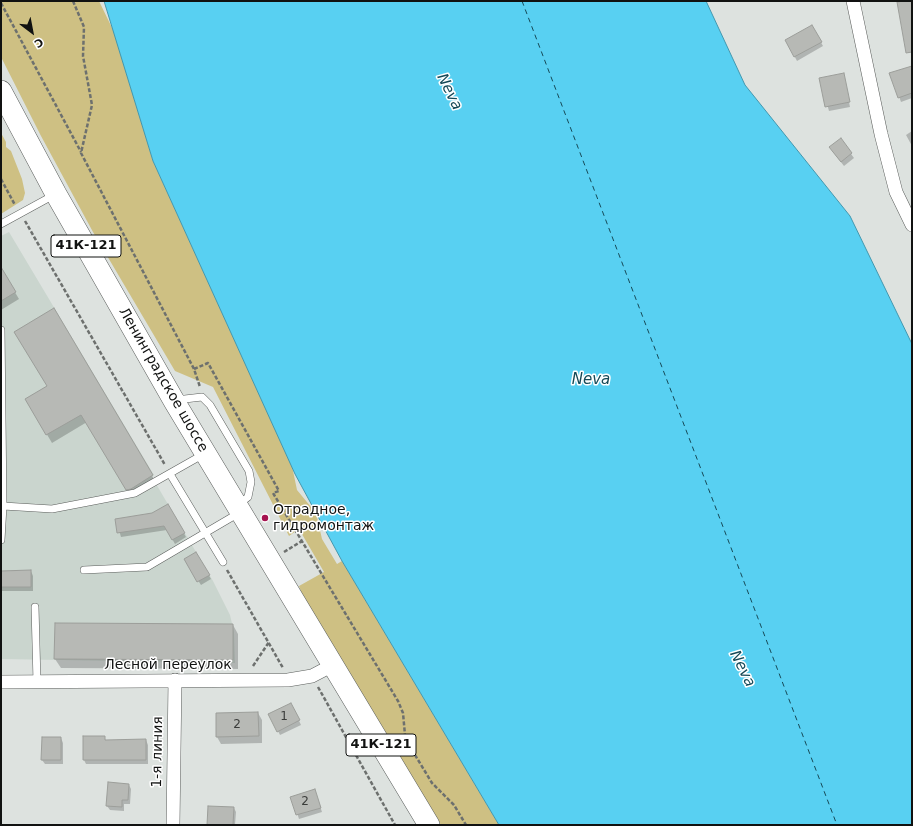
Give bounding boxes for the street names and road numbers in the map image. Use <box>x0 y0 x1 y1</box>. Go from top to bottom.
road number: 41К-121 <box>51 235 121 257</box>
street label: Ленинградское шоссе <box>115 305 211 455</box>
street label: Лесной переулок <box>104 657 232 673</box>
street label: 1-я линия <box>149 716 167 788</box>
road number: 41К-121 <box>346 734 416 756</box>

